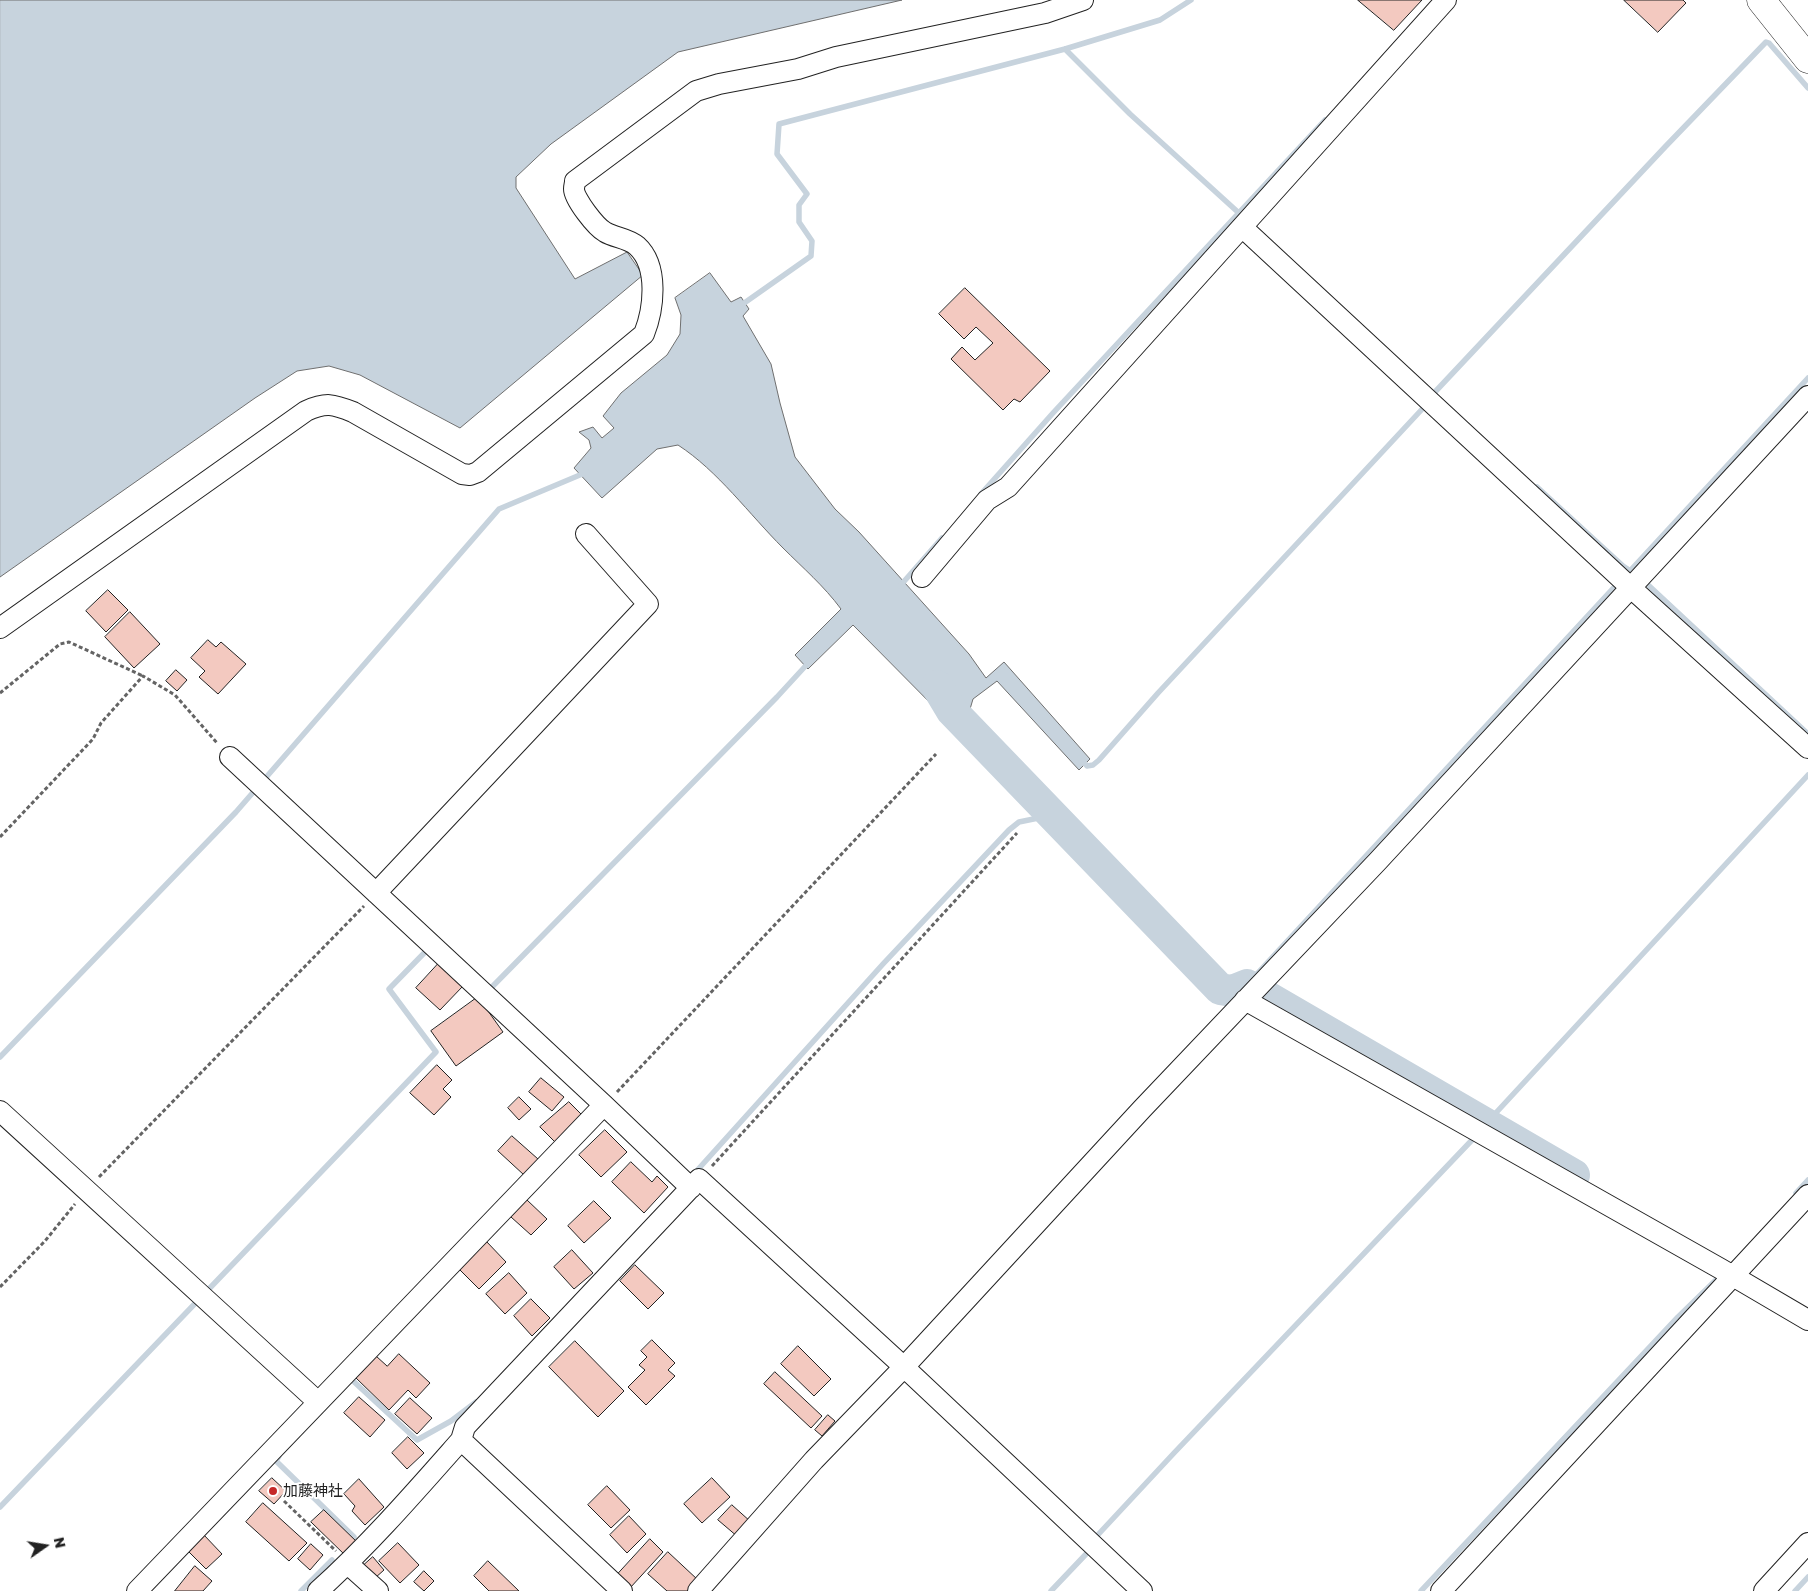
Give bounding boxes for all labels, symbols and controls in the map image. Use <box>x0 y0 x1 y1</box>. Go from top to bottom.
place label: 加藤神社 <box>283 1482 343 1500</box>
marker: 加藤神社 <box>267 1485 279 1497</box>
north arrow <box>20 1521 70 1571</box>
text: N <box>51 1535 70 1550</box>

